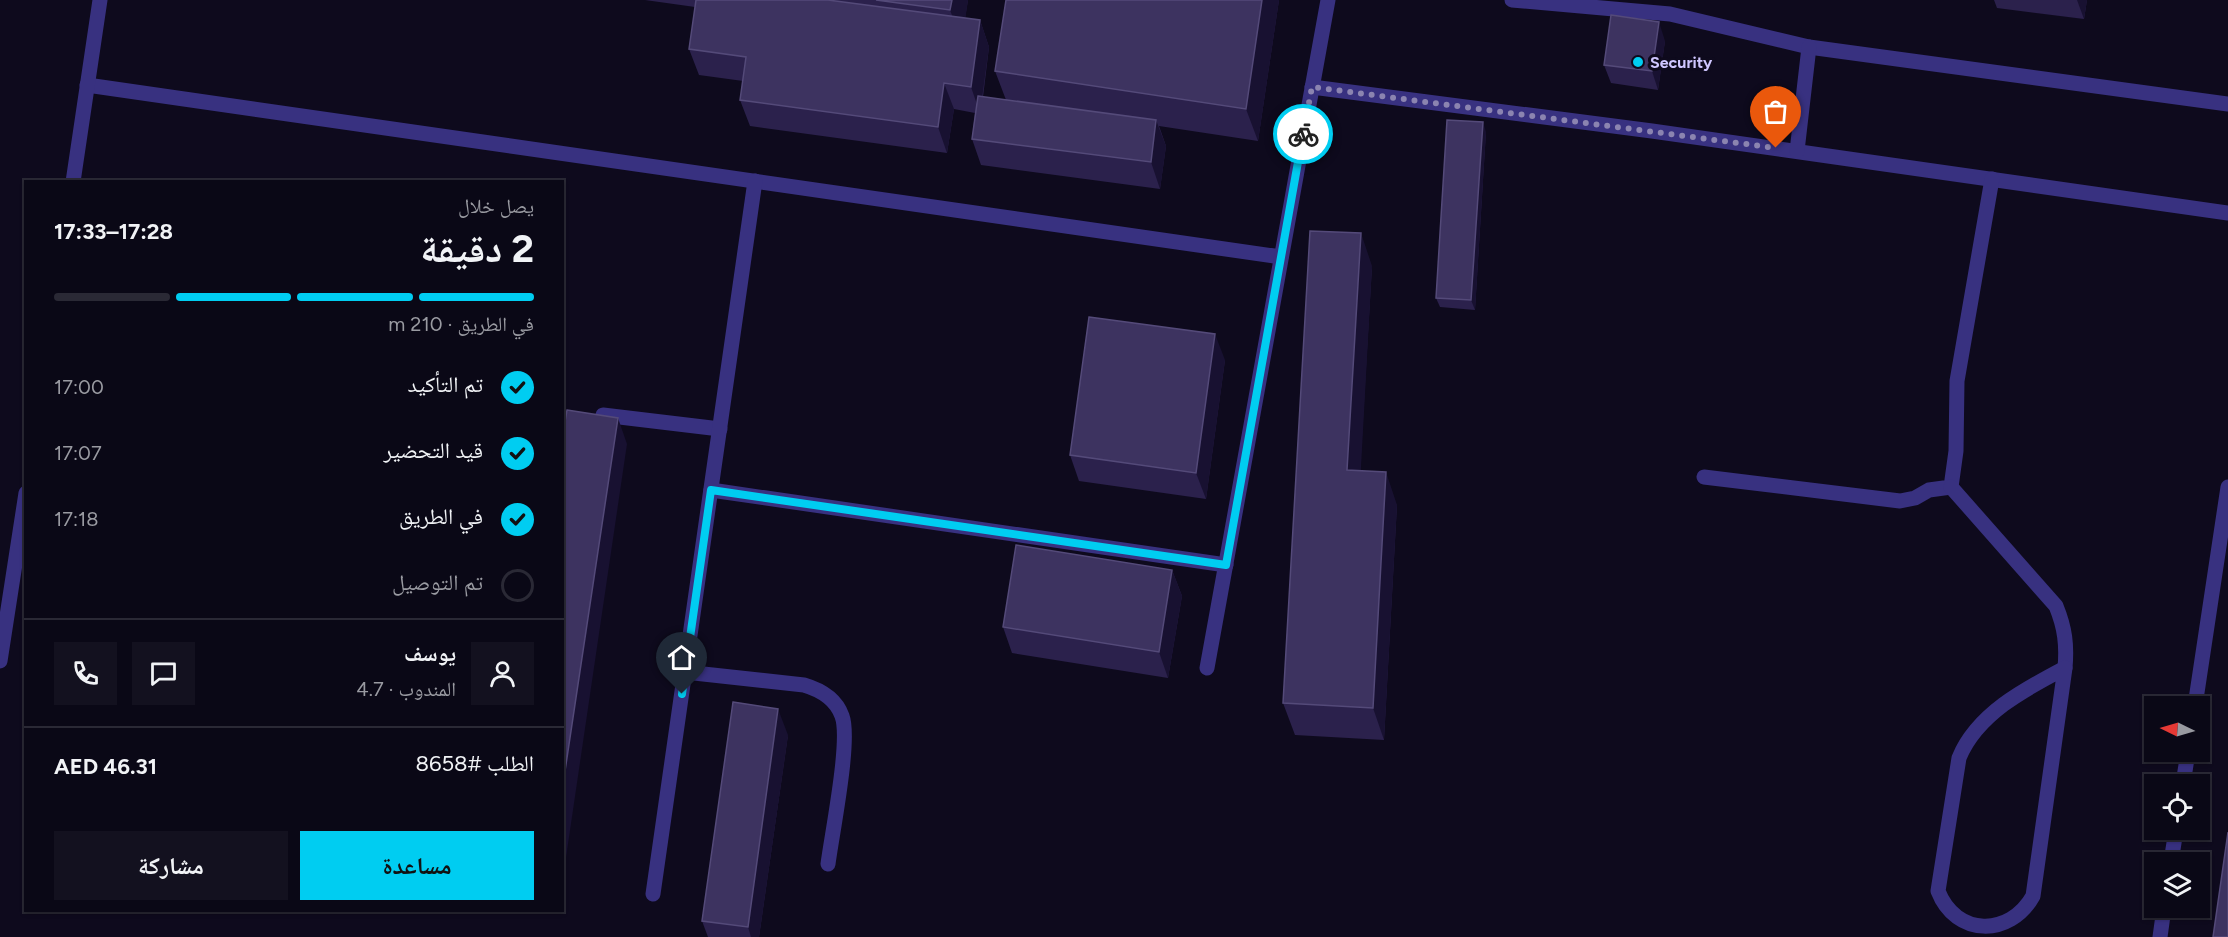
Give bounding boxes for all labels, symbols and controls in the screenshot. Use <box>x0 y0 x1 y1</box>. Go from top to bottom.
place label: Security <box>1650 53 1713 72</box>
marker: Security <box>1631 55 1645 69</box>
pin <box>1750 86 1801 148</box>
icon: bag <box>1759 95 1792 128</box>
courier <box>1273 104 1333 164</box>
icon: bike <box>1287 118 1320 151</box>
text: يصل خلال <box>458 194 534 218</box>
text: 17:28–17:33 <box>54 218 173 245</box>
text: 2 دقيقة <box>420 225 534 272</box>
text: في الطريق · 210 m <box>388 312 534 336</box>
text: تم التأكيد <box>408 371 483 398</box>
icon: check <box>501 371 534 404</box>
text: 17:00 <box>54 375 104 399</box>
text: قيد التحضير <box>384 437 483 464</box>
icon: check <box>501 437 534 470</box>
text: 17:07 <box>54 441 102 465</box>
text: في الطريق <box>399 503 483 530</box>
icon: check <box>501 503 534 536</box>
text: 17:18 <box>54 507 99 531</box>
text: تم التوصيل <box>392 569 483 596</box>
pin <box>656 632 707 694</box>
text: يوسف <box>404 640 456 667</box>
icon: home <box>665 641 698 674</box>
button: phone <box>54 642 117 705</box>
button: chat <box>132 642 195 705</box>
button: person <box>471 642 534 705</box>
text: المندوب · 4.7 <box>356 677 456 701</box>
north arrow <box>2144 696 2210 762</box>
map controls <box>2144 696 2210 918</box>
text: الطلب #8658 <box>416 750 534 777</box>
text: AED 46.31 <box>54 753 157 780</box>
button: locate <box>2144 774 2210 840</box>
button: مشاركة <box>54 831 288 900</box>
button: مساعدة <box>300 831 534 900</box>
button: layers <box>2144 852 2210 918</box>

